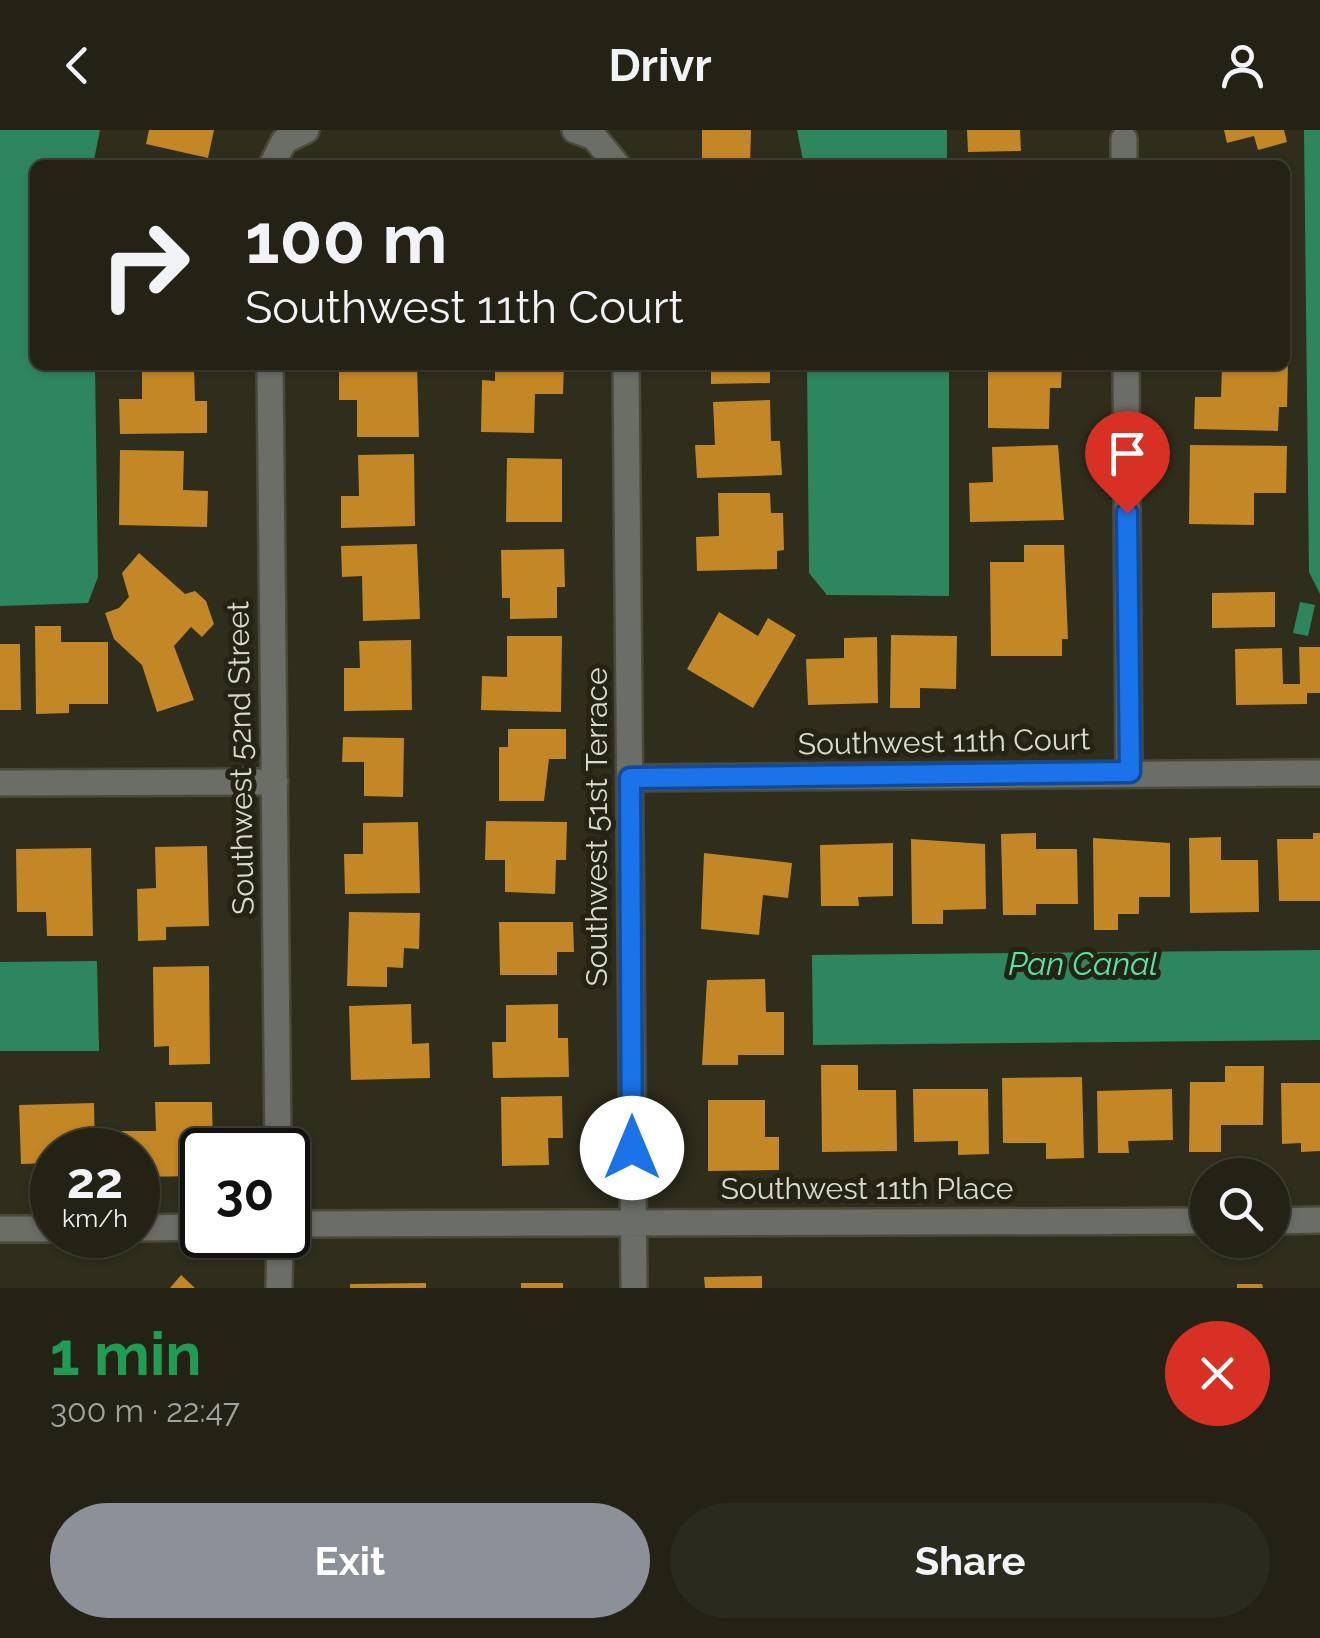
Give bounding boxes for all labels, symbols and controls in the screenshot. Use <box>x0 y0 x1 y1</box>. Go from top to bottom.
icon: back <box>50 38 105 93</box>
icon: person <box>1215 38 1270 93</box>
text: Drivr <box>608 39 712 92</box>
text: 100 m <box>245 197 448 279</box>
icon: right <box>80 200 210 330</box>
text: Southwest 11th Court <box>245 281 684 334</box>
pin <box>1085 411 1170 514</box>
icon: arrive <box>1100 426 1155 481</box>
street label: Southwest 52nd Street <box>220 601 261 915</box>
street label: Southwest 51st Terrace <box>579 667 614 987</box>
street label: Southwest 11th Court <box>798 721 1090 762</box>
water label: Pan Canal <box>1008 945 1158 982</box>
position arrow <box>580 1096 684 1200</box>
speed limit sign: 30 <box>180 1128 310 1258</box>
text: 22 <box>67 1151 123 1210</box>
map controls <box>1190 1158 1290 1258</box>
button: search <box>1190 1158 1290 1258</box>
street label: Southwest 11th Place <box>721 1171 1013 1206</box>
text: km/h <box>62 1203 128 1233</box>
text: 1 min <box>50 1319 201 1389</box>
button: close <box>1165 1321 1270 1426</box>
text: 300 m · 22:47 <box>50 1392 240 1429</box>
button: Exit <box>50 1503 650 1618</box>
button: Share <box>670 1503 1270 1618</box>

